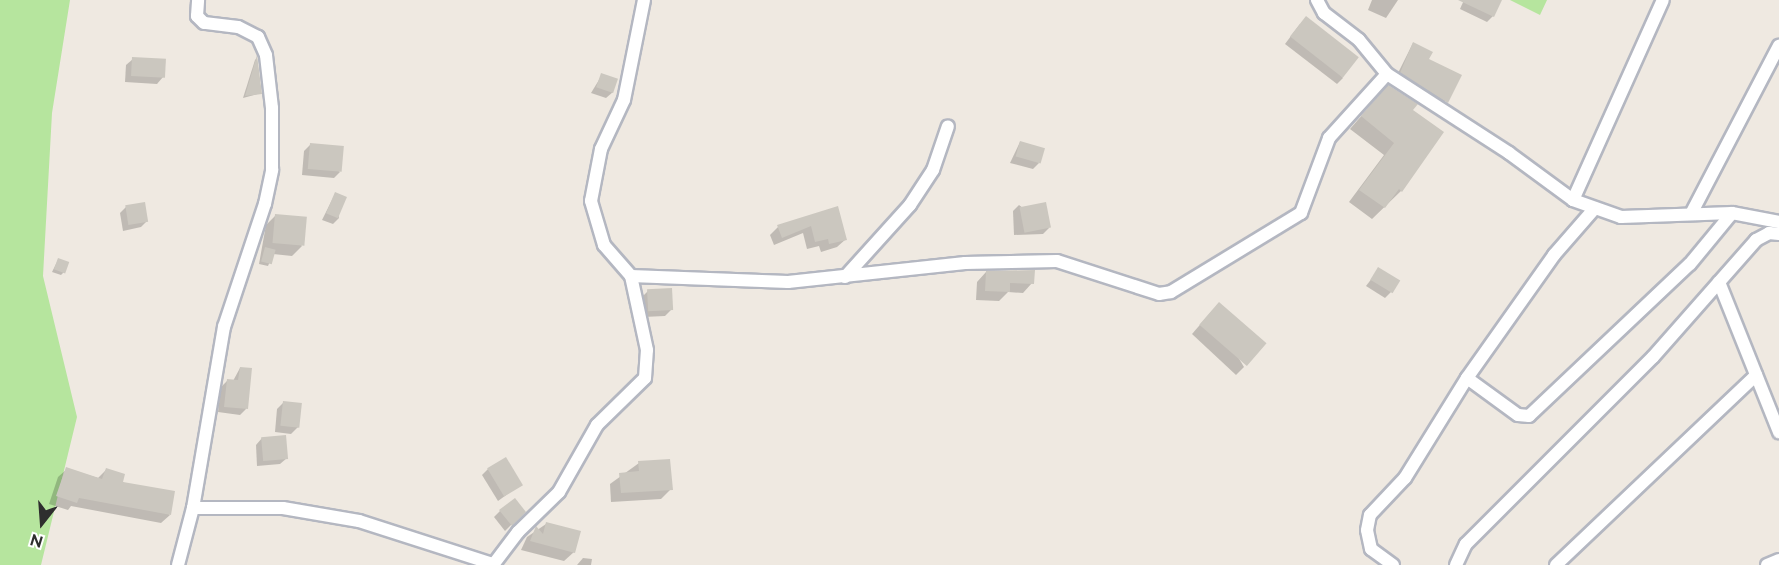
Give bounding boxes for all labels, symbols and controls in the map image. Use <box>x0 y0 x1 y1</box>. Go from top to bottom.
north arrow <box>12 493 72 553</box>
text: N <box>28 530 45 552</box>

